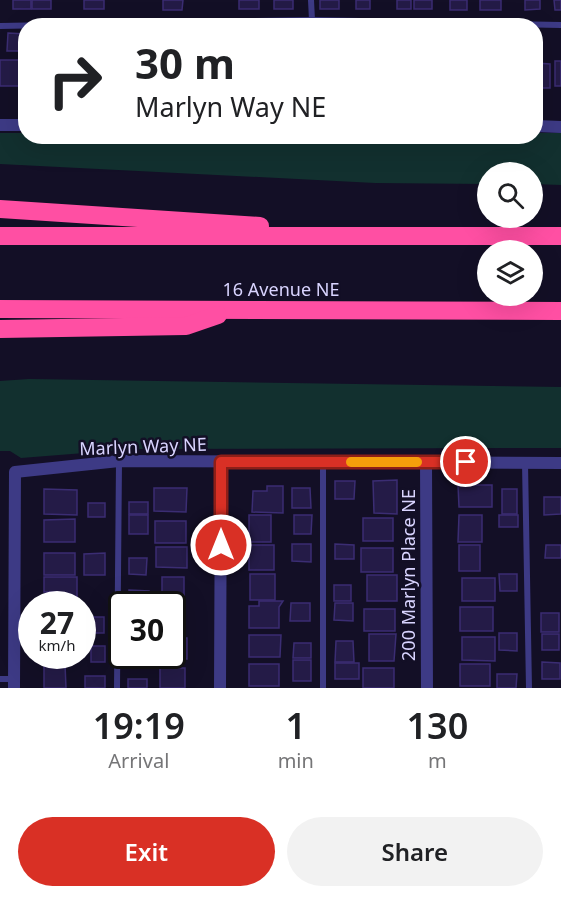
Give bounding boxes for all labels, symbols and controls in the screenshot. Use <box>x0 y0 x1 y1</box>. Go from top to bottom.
text: 30 m <box>135 34 235 91</box>
icon: right <box>36 42 114 120</box>
text: Marlyn Way NE <box>135 88 326 125</box>
map controls <box>477 162 543 306</box>
button: search <box>477 162 543 228</box>
button: layers <box>477 240 543 306</box>
street label: 16 Avenue NE <box>223 277 339 301</box>
street label: Marlyn Way NE <box>79 432 207 460</box>
pin <box>440 436 491 487</box>
icon: arrive <box>449 445 482 478</box>
street label: 200 Marlyn Place NE <box>396 489 420 661</box>
position arrow <box>189 513 253 577</box>
speed limit sign: 30 <box>108 591 186 669</box>
text: 27 <box>40 602 74 643</box>
text: km/h <box>39 635 75 655</box>
text: 19:19 <box>93 701 185 750</box>
text: 1 <box>285 701 306 750</box>
text: 130 <box>407 701 468 750</box>
text: Arrival <box>108 747 169 774</box>
text: min <box>278 747 314 774</box>
text: m <box>428 747 447 774</box>
button: Exit <box>18 817 275 886</box>
button: Share <box>287 817 543 886</box>

